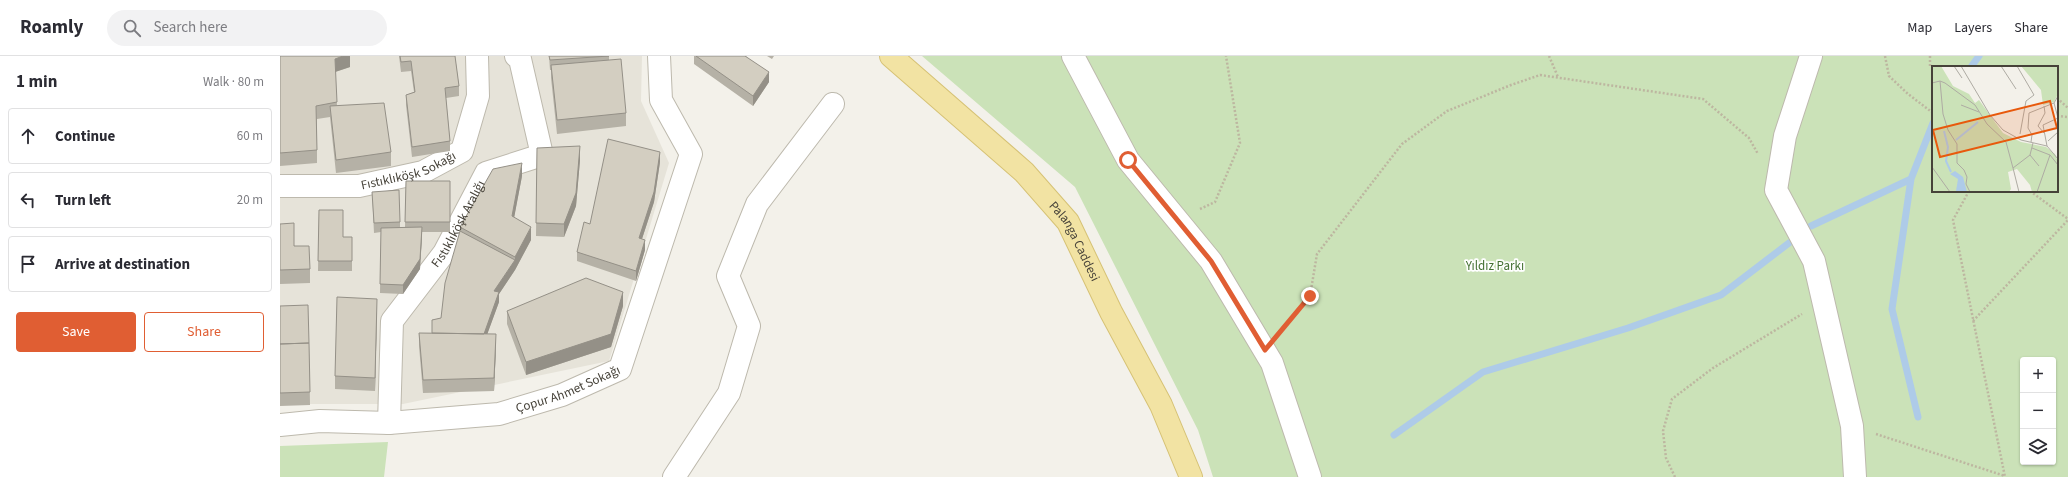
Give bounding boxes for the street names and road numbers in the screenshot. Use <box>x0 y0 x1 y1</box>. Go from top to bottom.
street label: Fıstıklıköşk Sokağı <box>359 147 459 194</box>
street label: Fıstıklıköşk Aralığı <box>427 177 490 271</box>
street label: Palanga Caddesi <box>1045 197 1104 284</box>
street label: Çopur Ahmet Sokağı <box>514 361 623 417</box>

